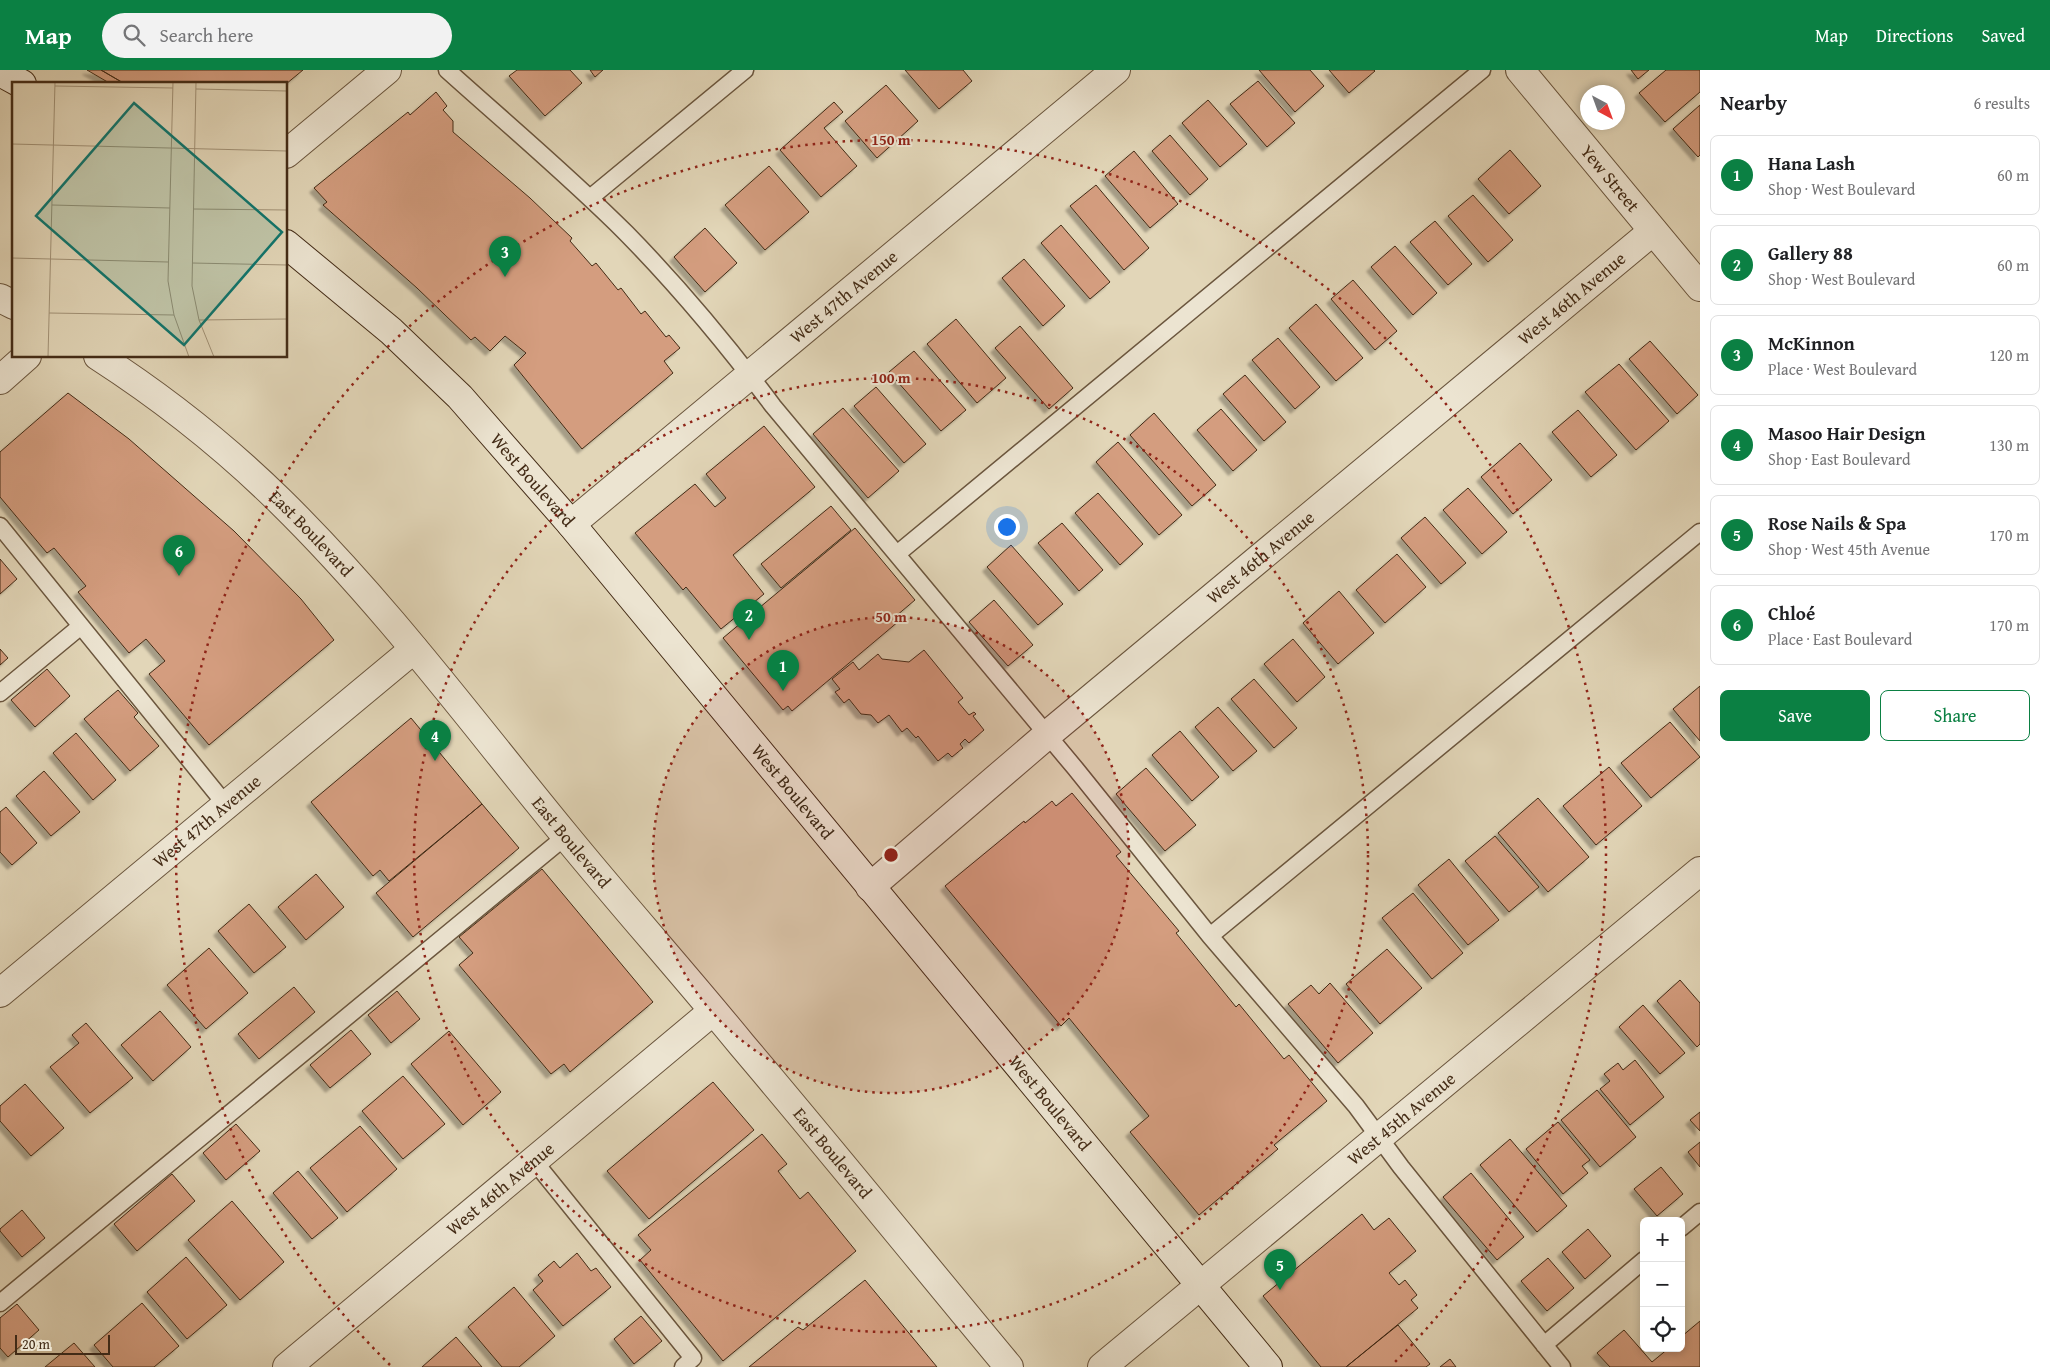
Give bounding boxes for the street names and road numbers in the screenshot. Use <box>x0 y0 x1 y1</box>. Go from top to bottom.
street label: Yew Street <box>1574 139 1647 218</box>
street label: West 47th Avenue <box>783 243 903 350</box>
street label: West 46th Avenue <box>1512 245 1632 351</box>
street label: West Boulevard <box>484 427 582 533</box>
street label: East Boulevard <box>263 483 360 583</box>
street label: West 46th Avenue <box>1200 504 1320 610</box>
street label: West Boulevard <box>745 738 841 846</box>
street label: West 47th Avenue <box>147 768 267 874</box>
street label: East Boulevard <box>526 790 618 894</box>
street label: West Boulevard <box>1002 1049 1098 1157</box>
street label: West 45th Avenue <box>1341 1065 1461 1171</box>
street label: East Boulevard <box>787 1101 879 1205</box>
street label: West 46th Avenue <box>440 1135 560 1242</box>

